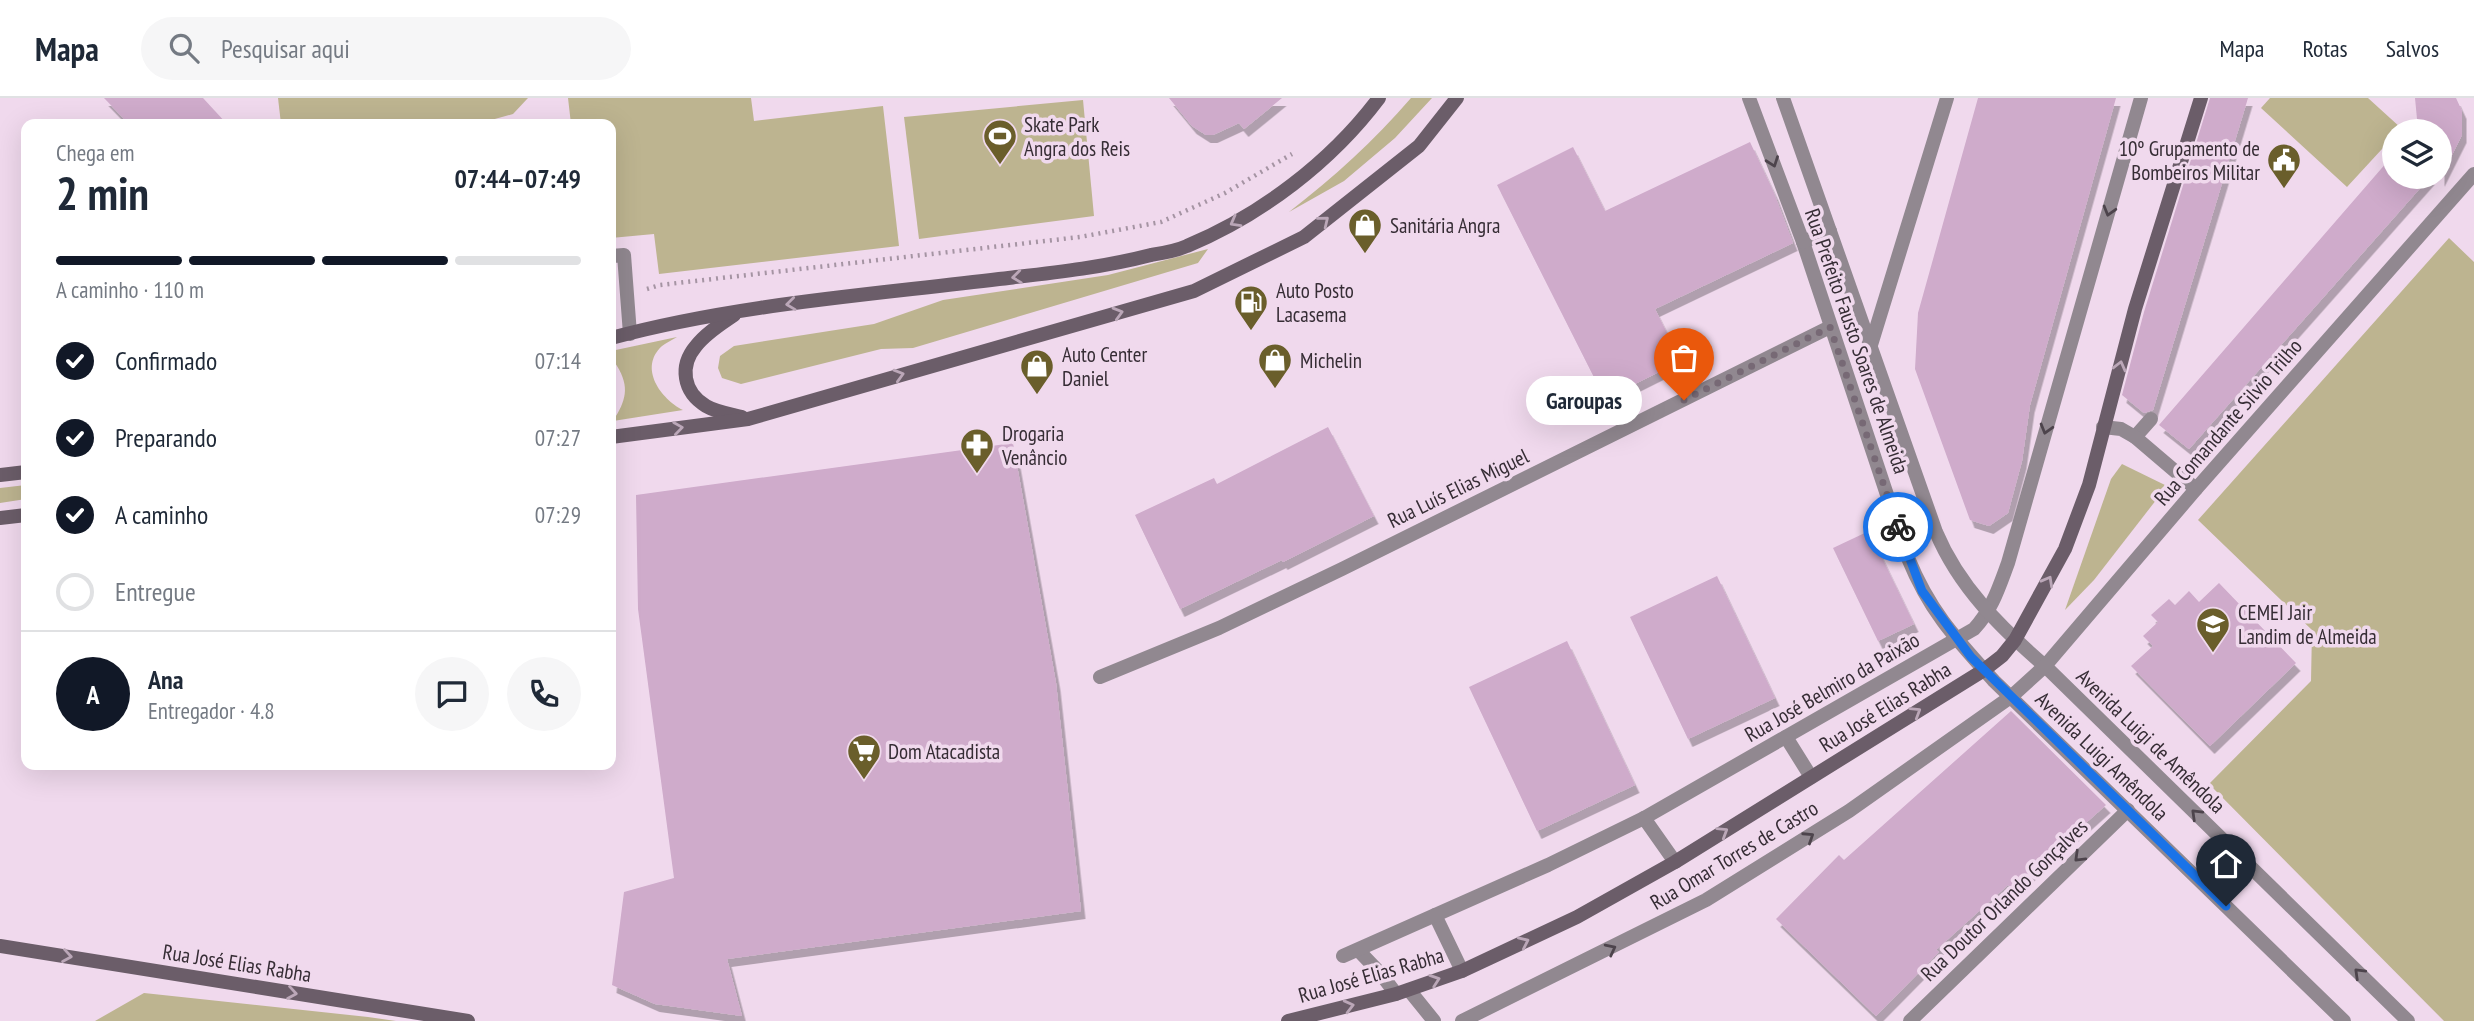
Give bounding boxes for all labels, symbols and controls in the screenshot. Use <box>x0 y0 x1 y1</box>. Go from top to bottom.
search box <box>141 17 631 80</box>
text: Mapa <box>35 27 99 70</box>
icon: search <box>165 29 203 67</box>
text: Pesquisar aqui <box>221 32 350 65</box>
text: Mapa <box>2220 33 2264 64</box>
text: Rotas <box>2302 33 2348 64</box>
text: Salvos <box>2386 33 2439 64</box>
place label: Skate Park Angra dos Reis <box>1024 111 1130 162</box>
sports icon: Skate Park Angra dos Reis <box>981 117 1019 166</box>
map controls <box>2382 119 2452 189</box>
button: layers <box>2382 119 2452 189</box>
place label: 10º Grupamento de Bombeiros Militar <box>2119 135 2260 186</box>
text: Chega em <box>56 138 134 167</box>
public building icon: 10º Grupamento de Bombeiros Militar <box>2265 141 2303 190</box>
one-way arrow <box>1765 155 1779 167</box>
text: 07:44–07:49 <box>454 162 581 195</box>
text: 2 min <box>56 163 149 223</box>
one-way arrow <box>2102 204 2117 216</box>
street label: Rua Prefeito Fausto Soares de Almeida <box>1799 205 1915 477</box>
shop icon: Sanitária Angra <box>1346 206 1384 255</box>
place label: Sanitária Angra <box>1390 212 1500 239</box>
one-way arrow <box>1230 214 1243 227</box>
one-way arrow <box>1317 217 1329 230</box>
one-way arrow <box>1011 269 1022 284</box>
text: A caminho · 110 m <box>56 275 204 304</box>
place label: Auto Posto Lacasema <box>1276 277 1354 328</box>
fuel station icon: Auto Posto Lacasema <box>1232 283 1270 332</box>
one-way arrow <box>785 297 797 312</box>
one-way arrow <box>1112 306 1124 321</box>
pin <box>1654 328 1714 400</box>
street label: Rua Comandante Silvio Trilho <box>2148 333 2308 511</box>
icon: bag <box>1665 339 1703 377</box>
place label: Auto Center Daniel <box>1062 341 1147 392</box>
shop icon: Michelin <box>1256 341 1294 390</box>
icon: check <box>56 342 94 380</box>
text: Confirmado <box>115 344 217 377</box>
text: 07:14 <box>535 346 581 375</box>
shop icon: Auto Center Daniel <box>1018 347 1056 396</box>
place label: Michelin <box>1300 347 1362 374</box>
one-way arrow <box>2112 360 2126 372</box>
one-way arrow <box>893 369 905 384</box>
callout: Garoupas <box>1526 376 1642 424</box>
text: Garoupas <box>1546 386 1622 415</box>
icon: check <box>56 419 94 457</box>
place label: Drogaria Venâncio <box>1001 420 1067 471</box>
text: Preparando <box>115 421 217 454</box>
one-way arrow <box>673 421 684 436</box>
text: 07:27 <box>535 423 581 452</box>
one-way arrow <box>2040 423 2054 435</box>
pharmacy icon: Drogaria Venâncio <box>958 426 996 475</box>
street label: Rua Luís Elias Miguel <box>1383 442 1533 534</box>
courier <box>1863 492 1933 562</box>
icon: check <box>56 496 94 534</box>
text: A caminho <box>115 498 208 531</box>
text: 07:29 <box>535 500 581 529</box>
icon: bike <box>1879 508 1917 546</box>
text: Entregue <box>115 575 196 608</box>
one-way arrow <box>2040 575 2053 588</box>
place label: CEMEI Jair Landim de Almeida <box>2238 599 2377 650</box>
school or university icon: CEMEI Jair Landim de Almeida <box>2194 605 2232 654</box>
street label: Rua José Belmiro da Paixão <box>1740 626 1924 748</box>
street label: Rua José Elias Rabha <box>1814 656 1956 758</box>
button: chat <box>415 657 489 731</box>
button: phone <box>507 657 581 731</box>
text: Ana <box>148 663 183 696</box>
street label: Avenida Luigi de Amêndola <box>2071 663 2231 819</box>
text: A <box>86 678 100 711</box>
street label: Avenida Luigi Amêndola <box>2030 686 2174 826</box>
text: Entregador · 4.8 <box>148 696 275 725</box>
one-way arrow <box>1909 708 1922 721</box>
supermarket icon: Dom Atacadista <box>845 732 883 781</box>
place label: Dom Atacadista <box>888 738 1000 765</box>
street label: Rua Omar Torres de Castro <box>1645 794 1823 916</box>
one-way arrow <box>2192 810 2205 823</box>
street label: Rua Doutor Orlando Gonçalves <box>1915 813 2093 987</box>
one-way arrow <box>1715 827 1728 840</box>
one-way arrow <box>1801 832 1814 845</box>
pin <box>2196 834 2256 906</box>
icon: home <box>2207 845 2245 883</box>
one-way arrow <box>2074 849 2087 862</box>
one-way arrow <box>1517 936 1529 950</box>
street label: Rua José Elias Rabha <box>161 938 313 988</box>
street label: Rua José Elias Rabha <box>1295 941 1447 1009</box>
one-way arrow <box>1604 943 1616 957</box>
one-way arrow <box>61 949 73 964</box>
one-way arrow <box>2354 969 2367 982</box>
one-way arrow <box>1429 974 1441 988</box>
one-way arrow <box>286 985 298 1000</box>
one-way arrow <box>1342 1000 1354 1014</box>

